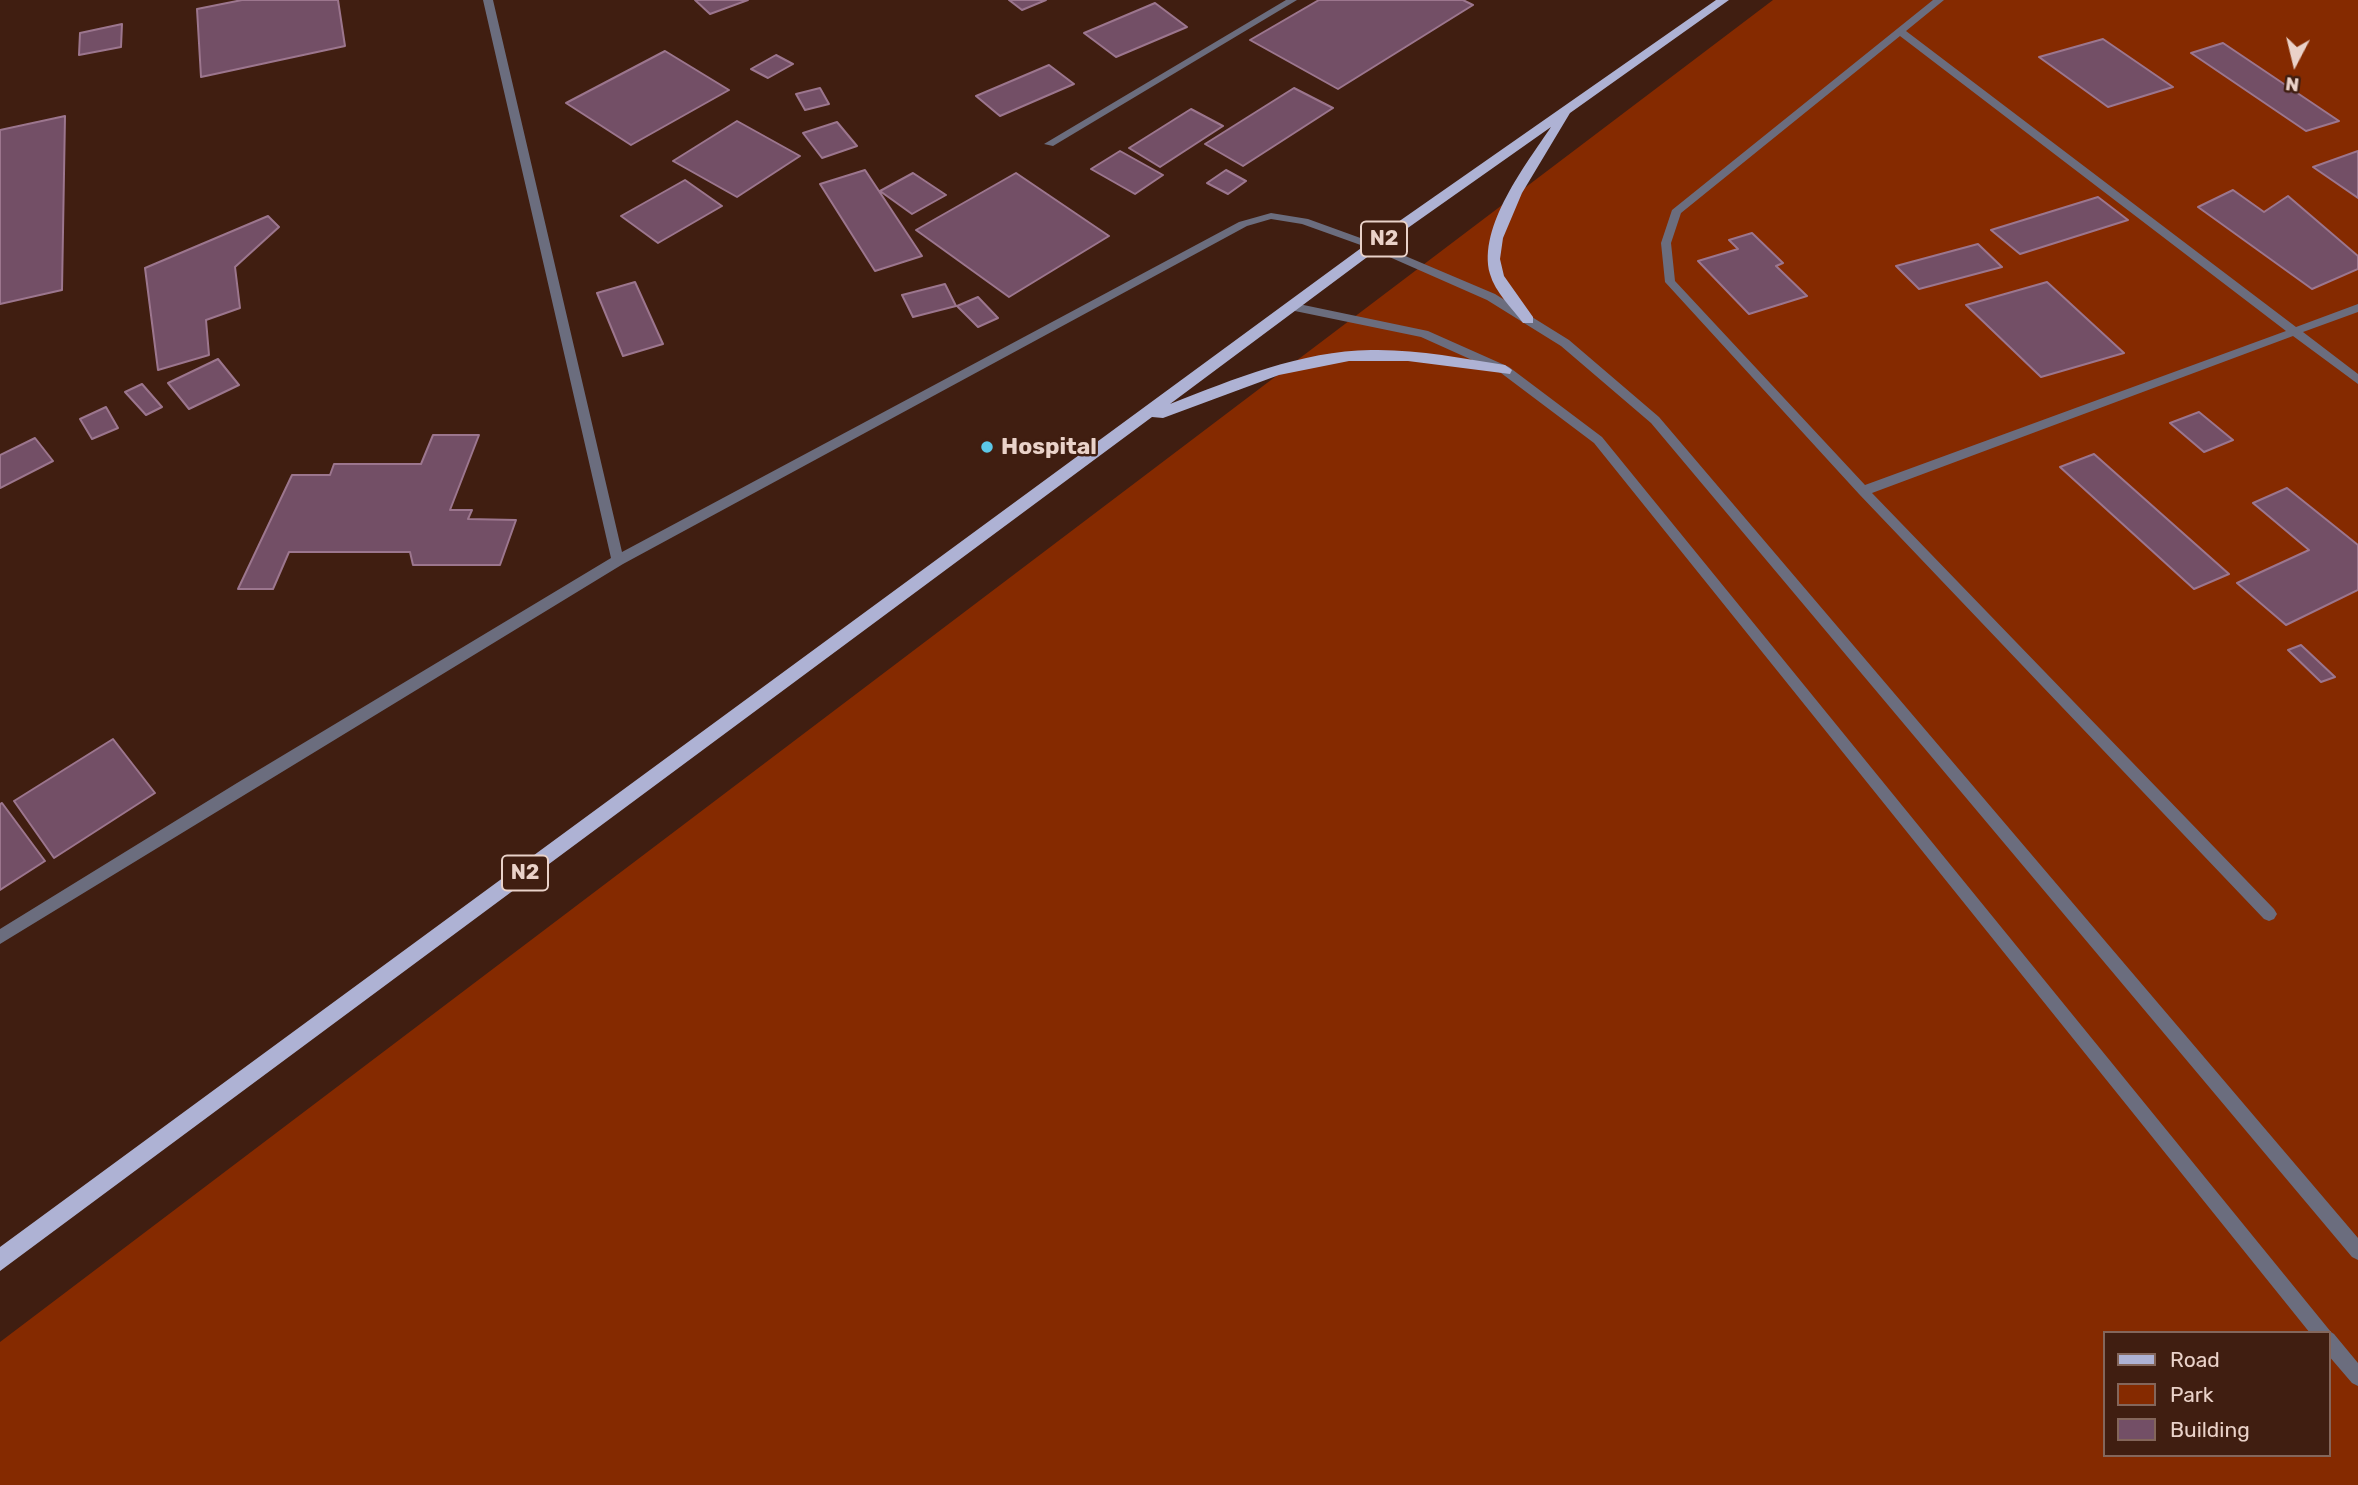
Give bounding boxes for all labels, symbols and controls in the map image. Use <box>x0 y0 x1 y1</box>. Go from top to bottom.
north arrow <box>2260 28 2330 98</box>
text: N <box>2284 72 2301 97</box>
road number: N2 <box>1361 222 1407 256</box>
place label: Hospital <box>1001 433 1097 461</box>
marker: Hospital <box>979 439 995 455</box>
road number: N2 <box>502 856 548 890</box>
legend <box>2102 1331 2330 1457</box>
text: Road <box>2170 1347 2220 1372</box>
text: Park <box>2170 1382 2214 1407</box>
text: Building <box>2170 1417 2250 1442</box>

